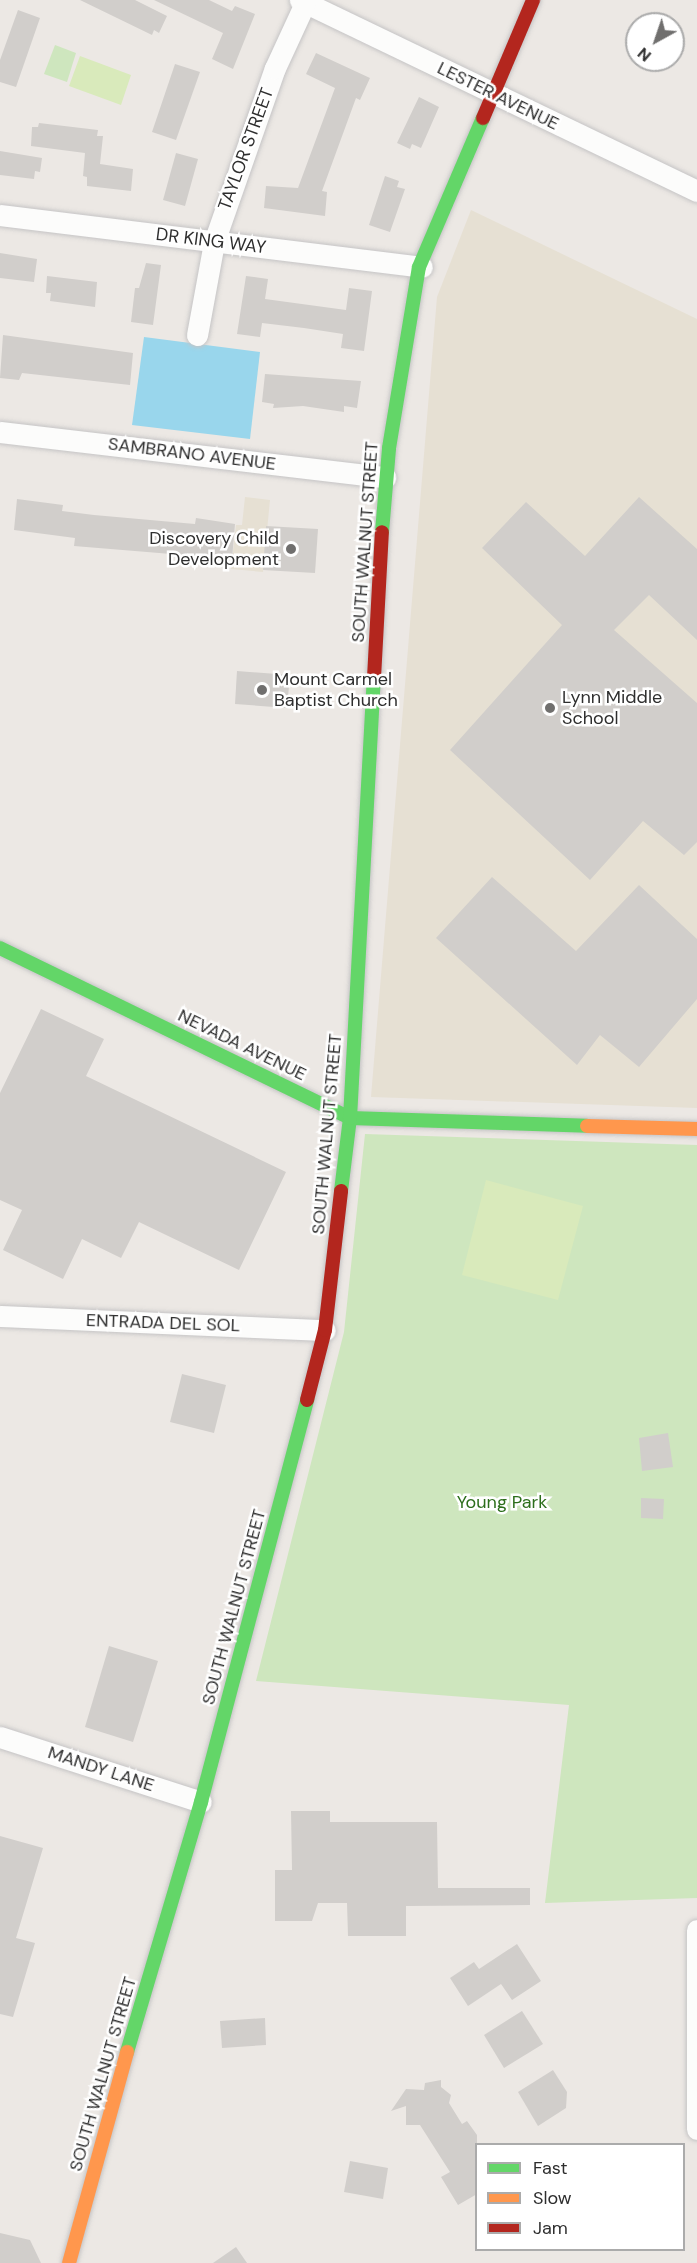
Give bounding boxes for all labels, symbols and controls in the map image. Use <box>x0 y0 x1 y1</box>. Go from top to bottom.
north arrow <box>625 12 685 72</box>
text: N <box>633 43 656 66</box>
street label: LESTER AVENUE <box>434 57 562 135</box>
street label: TAYLOR STREET <box>214 85 278 213</box>
street label: DR KING WAY <box>155 224 267 258</box>
street label: SAMBRANO AVENUE <box>107 433 277 475</box>
street label: SOUTH WALNUT STREET <box>347 441 383 643</box>
place label: Discovery Child Development <box>149 528 279 570</box>
marker: Discovery Child Development <box>284 542 298 556</box>
place label: Mount Carmel Baptist Church <box>274 669 398 712</box>
marker: Mount Carmel Baptist Church <box>255 683 269 697</box>
place label: Lynn Middle School <box>562 687 662 730</box>
marker: Lynn Middle School <box>543 701 557 715</box>
street label: NEVADA AVENUE <box>174 1005 310 1085</box>
street label: SOUTH WALNUT STREET <box>307 1033 347 1235</box>
street label: ENTRADA DEL SOL <box>86 1310 240 1336</box>
park label: Young Park <box>457 1491 547 1513</box>
street label: SOUTH WALNUT STREET <box>198 1507 270 1707</box>
street label: MANDY LANE <box>45 1742 157 1796</box>
street label: SOUTH WALNUT STREET <box>65 1974 141 2174</box>
legend <box>475 2143 685 2251</box>
text: Fast <box>533 2156 568 2180</box>
text: Slow <box>533 2186 572 2210</box>
text: Jam <box>533 2216 568 2240</box>

